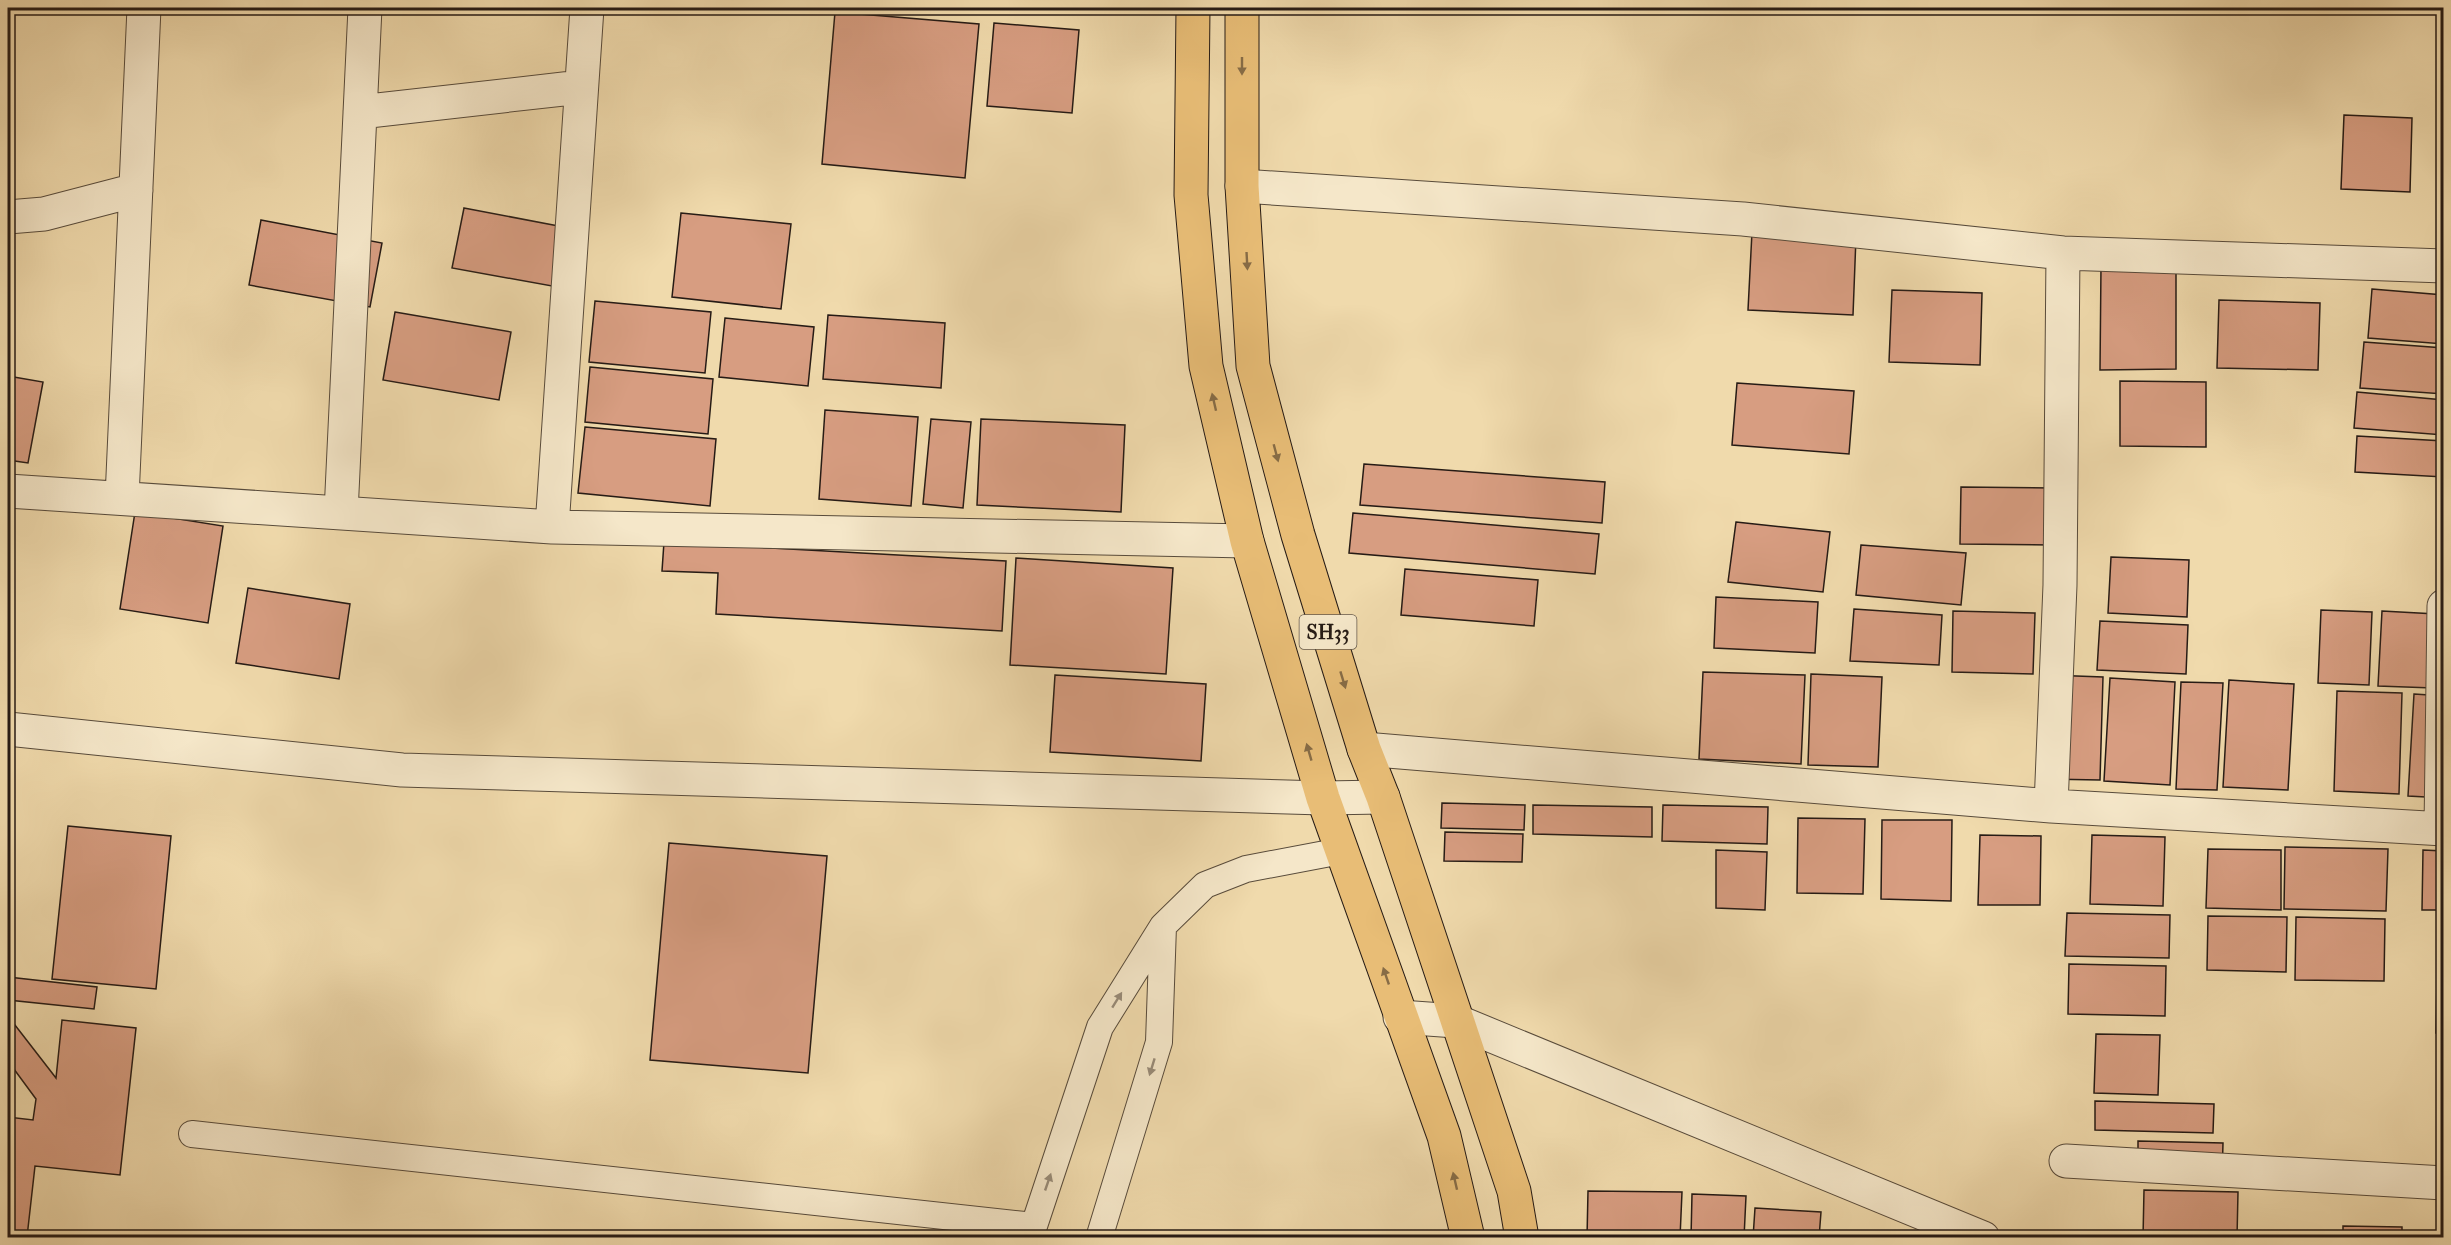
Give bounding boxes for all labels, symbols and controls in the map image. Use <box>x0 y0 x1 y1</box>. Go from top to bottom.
one-way arrow <box>1237 56 1247 75</box>
one-way arrow <box>1242 251 1251 270</box>
one-way arrow <box>1209 392 1218 411</box>
one-way arrow <box>1272 444 1281 462</box>
road number: SH33 <box>1300 615 1356 649</box>
one-way arrow <box>1339 671 1348 689</box>
one-way arrow <box>1304 743 1313 761</box>
one-way arrow <box>1381 967 1391 985</box>
one-way arrow <box>1111 992 1122 1008</box>
one-way arrow <box>1147 1058 1156 1076</box>
one-way arrow <box>1449 1171 1459 1190</box>
one-way arrow <box>1044 1173 1054 1191</box>

